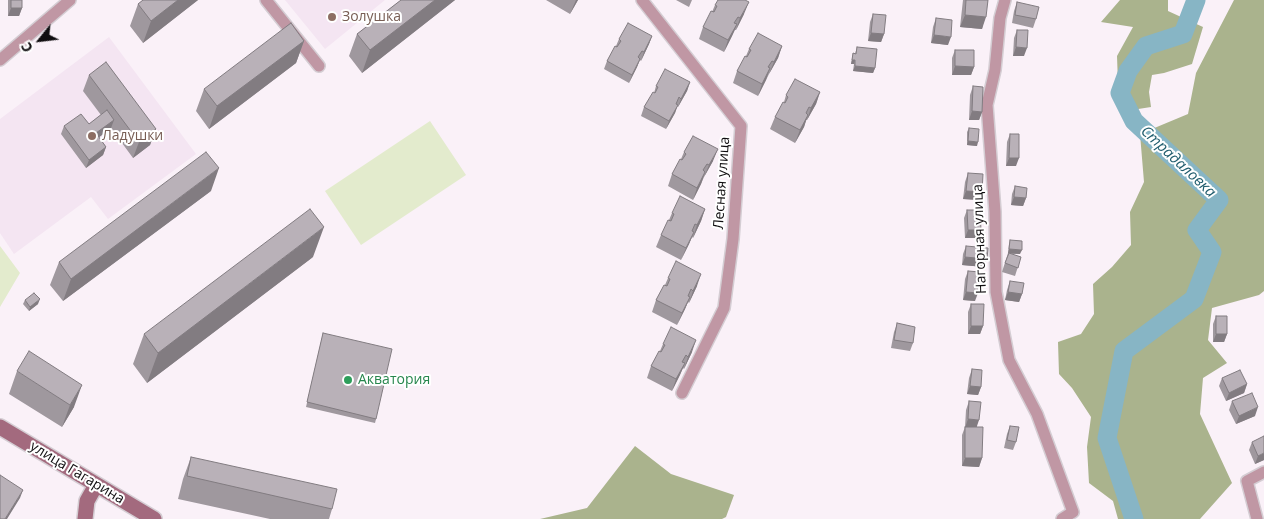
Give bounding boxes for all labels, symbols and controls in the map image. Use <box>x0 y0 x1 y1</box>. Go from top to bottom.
place label: Золушка <box>342 9 401 25</box>
marker: Золушка <box>326 11 338 23</box>
north arrow <box>15 15 65 65</box>
text: С <box>16 39 37 56</box>
water label: Страдаловка <box>1137 123 1219 201</box>
place label: Ладушки <box>102 128 163 144</box>
marker: Ладушки <box>86 130 98 142</box>
street label: Лесная улица <box>710 136 734 230</box>
street label: Нагорная улица <box>970 184 990 294</box>
place label: Акватория <box>358 372 430 388</box>
marker: Акватория <box>342 374 354 386</box>
street label: улица Гагарина <box>27 438 127 508</box>

